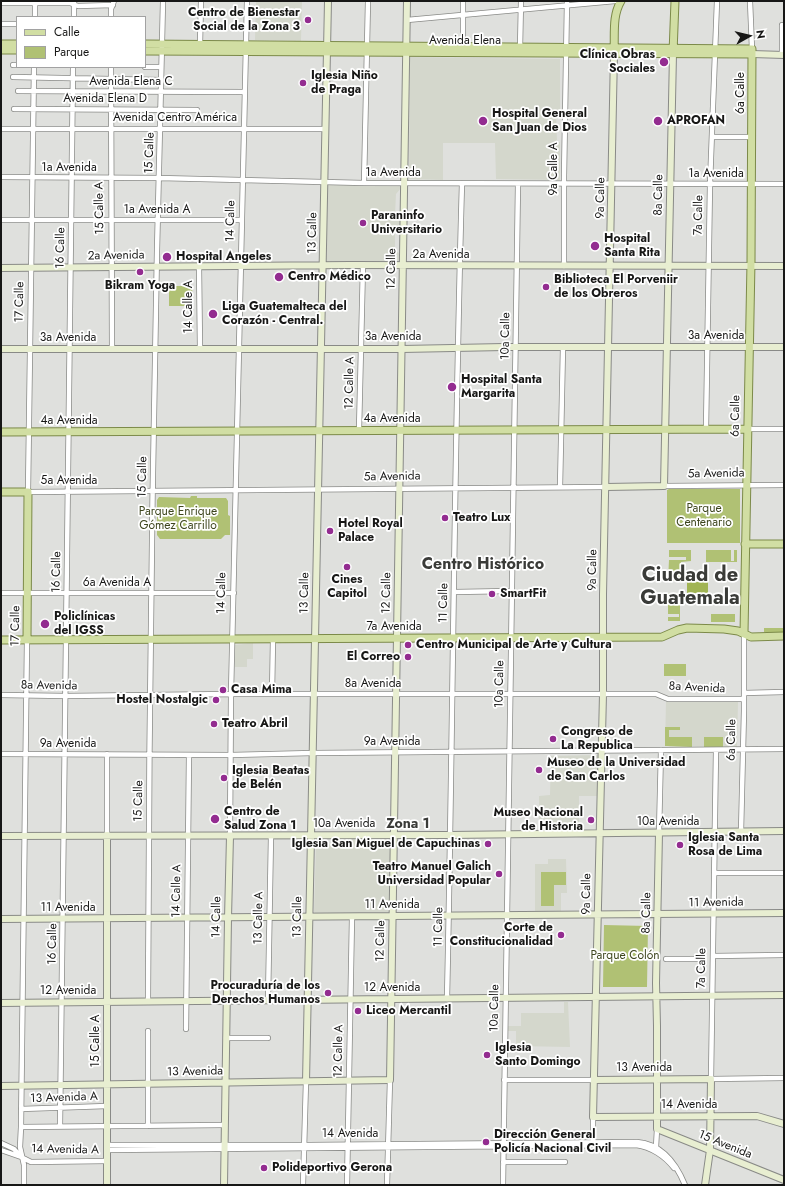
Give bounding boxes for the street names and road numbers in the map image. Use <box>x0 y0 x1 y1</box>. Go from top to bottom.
street label: Avenida Elena <box>429 34 501 48</box>
street label: 6a Calle <box>734 72 748 114</box>
street label: Avenida Elena C <box>89 75 173 89</box>
street label: Avenida Elena D <box>63 92 147 106</box>
street label: Avenida Centro América <box>113 111 237 125</box>
street label: 15 Calle <box>142 132 158 174</box>
street label: 9a Calle A <box>547 142 561 196</box>
street label: 1a Avenida <box>41 161 97 175</box>
street label: 1a Avenida <box>365 166 421 180</box>
street label: 1a Avenida <box>688 167 744 181</box>
street label: 8a Calle <box>651 174 667 216</box>
street label: 9a Calle <box>593 177 609 219</box>
street label: 15 Calle A <box>92 181 108 235</box>
street label: 7a Calle <box>691 195 707 235</box>
street label: 14 Calle <box>223 200 239 242</box>
street label: 1a Avenida A <box>124 203 190 217</box>
street label: 13 Calle <box>305 212 321 254</box>
street label: 16 Calle <box>53 227 69 269</box>
street label: 2a Avenida <box>87 248 145 264</box>
street label: 12 Calle <box>384 248 400 290</box>
street label: 2a Avenida <box>413 248 469 262</box>
street label: 14 Calle A <box>182 280 196 334</box>
street label: 17 Calle <box>12 281 28 323</box>
street label: 10a Calle <box>498 312 514 360</box>
street label: 3a Avenida <box>688 329 744 343</box>
street label: 3a Avenida <box>365 330 421 344</box>
street label: 3a Avenida <box>40 331 96 345</box>
street label: 12 Calle A <box>342 356 358 410</box>
street label: 6a Calle <box>728 395 744 437</box>
street label: 4a Avenida <box>364 412 420 426</box>
street label: 4a Avenida <box>41 414 97 428</box>
street label: 15 Calle <box>135 456 151 498</box>
street label: 5a Avenida <box>687 466 745 482</box>
street label: 5a Avenida <box>363 469 421 485</box>
street label: 5a Avenida <box>41 474 97 488</box>
street label: 9a Calle <box>585 549 601 591</box>
street label: 16 Calle <box>49 551 65 593</box>
street label: 14 Calle <box>214 572 230 614</box>
street label: 13 Calle <box>297 572 313 614</box>
street label: 12 Calle <box>379 572 395 614</box>
street label: 6a Avenida A <box>83 576 151 590</box>
street label: 11 Calle <box>436 583 452 623</box>
street label: 17 Calle <box>8 605 24 647</box>
street label: 7a Avenida <box>366 620 422 634</box>
street label: 10a Calle <box>492 660 508 708</box>
street label: 8a Avenida <box>345 677 401 691</box>
street label: 8a Avenida <box>21 678 77 694</box>
street label: 8a Avenida <box>668 679 726 697</box>
street label: 6a Calle <box>724 719 740 761</box>
street label: 9a Avenida <box>364 735 420 749</box>
street label: 9a Avenida <box>40 737 96 751</box>
street label: 15 Calle <box>131 780 147 822</box>
street label: 10a Avenida <box>637 815 699 829</box>
street label: 10a Avenida <box>313 817 375 831</box>
street label: 14 Calle A <box>169 864 185 918</box>
street label: 9a Calle <box>579 873 595 915</box>
street label: 13 Calle A <box>251 891 267 945</box>
street label: 8a Calle <box>639 892 655 934</box>
street label: 11 Avenida <box>688 895 744 911</box>
street label: 14 Calle <box>209 896 225 938</box>
street label: 13 Calle <box>290 896 306 938</box>
street label: 11 Avenida <box>364 898 420 912</box>
street label: 11 Avenida <box>40 901 96 915</box>
street label: 11 Calle <box>431 907 447 947</box>
street label: 12 Calle <box>373 920 389 962</box>
street label: 16 Calle <box>45 923 61 965</box>
street label: 7a Calle <box>694 948 710 988</box>
street label: 12 Avenida <box>364 981 420 995</box>
street label: 12 Avenida <box>40 984 96 998</box>
street label: 10a Calle <box>487 984 503 1032</box>
street label: 15 Calle A <box>89 1015 103 1067</box>
street label: 12 Calle A <box>331 1024 347 1078</box>
street label: 13 Avenida <box>616 1061 672 1075</box>
street label: 13 Avenida <box>167 1064 223 1080</box>
street label: 13 Avenida A <box>30 1090 98 1106</box>
street label: 14 Avenida <box>661 1098 717 1112</box>
street label: 14 Avenida <box>322 1127 378 1141</box>
street label: 15 Avenida <box>696 1128 754 1162</box>
street label: 14 Avenida A <box>31 1142 99 1158</box>

